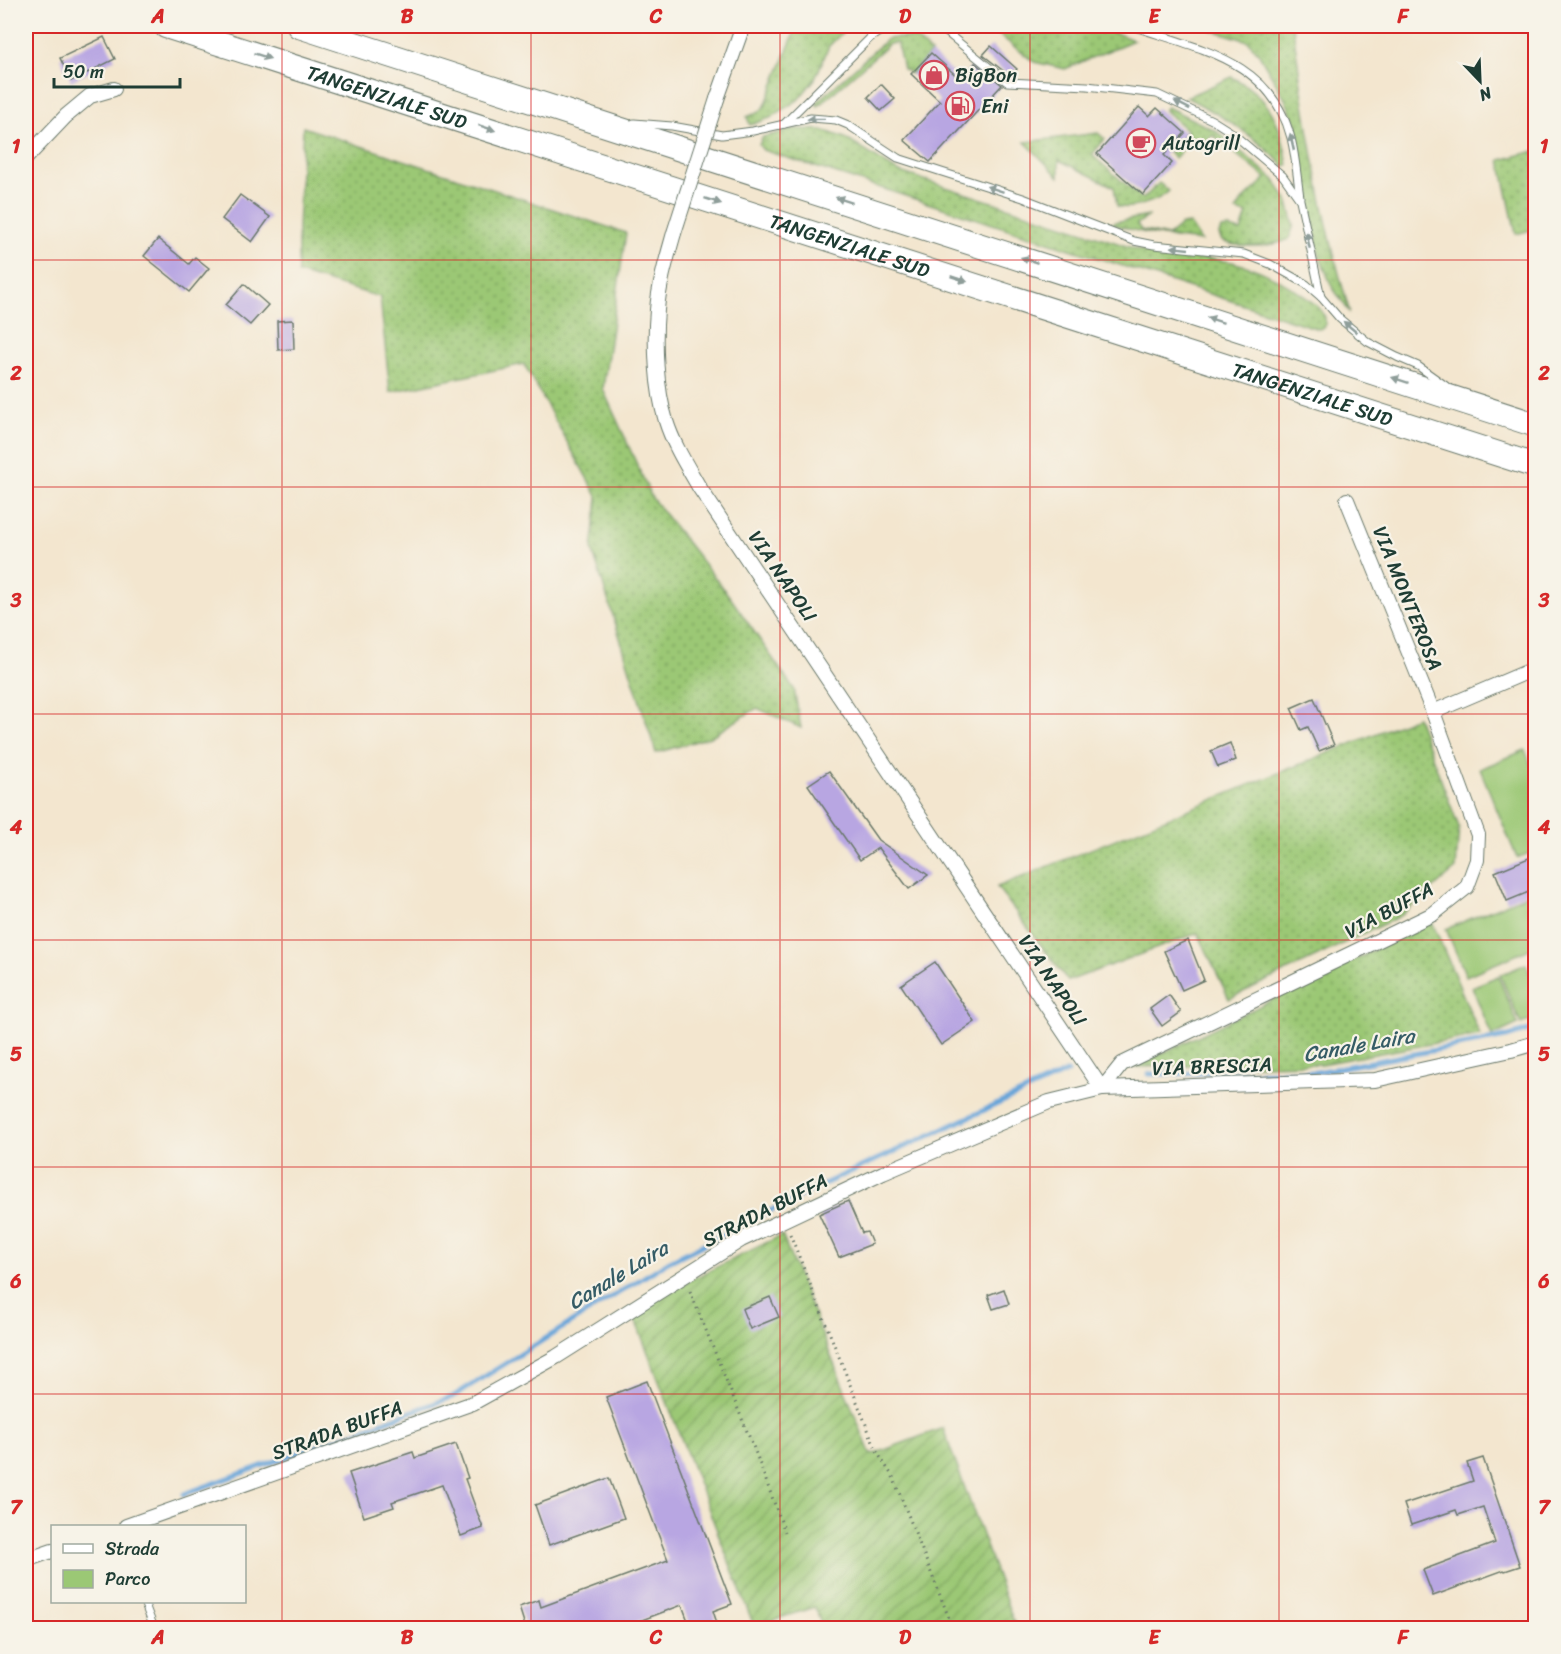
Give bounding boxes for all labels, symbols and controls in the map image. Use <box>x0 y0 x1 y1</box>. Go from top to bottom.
text: A <box>150 0 165 34</box>
text: B <box>401 0 414 34</box>
text: C <box>649 0 663 34</box>
text: D <box>899 0 912 34</box>
text: E <box>1148 0 1161 34</box>
text: F <box>1397 0 1410 34</box>
scale bar <box>54 51 180 89</box>
north arrow <box>1450 51 1510 111</box>
one-way arrow <box>253 52 271 61</box>
street label: TANGENZIALE SUD <box>302 55 472 140</box>
text: 50 m <box>63 56 104 88</box>
place label: BigBon <box>955 58 1017 93</box>
shop icon: BigBon <box>918 59 950 91</box>
text: N <box>1474 78 1497 110</box>
place label: Eni <box>981 89 1010 124</box>
fuel station icon: Eni <box>944 90 976 122</box>
one-way arrow <box>1173 100 1190 109</box>
one-way arrow <box>807 114 826 124</box>
one-way arrow <box>478 124 496 134</box>
place label: Autogrill <box>1161 126 1241 161</box>
cafe icon: Autogrill <box>1125 127 1157 159</box>
text: 1 <box>12 129 21 164</box>
text: 1 <box>1540 129 1549 164</box>
one-way arrow <box>1286 133 1296 151</box>
one-way arrow <box>986 183 1004 193</box>
one-way arrow <box>835 195 853 205</box>
one-way arrow <box>704 196 722 206</box>
street label: TANGENZIALE SUD <box>765 204 934 288</box>
one-way arrow <box>1303 231 1312 250</box>
one-way arrow <box>1171 243 1190 253</box>
one-way arrow <box>1020 255 1038 264</box>
one-way arrow <box>950 275 968 284</box>
one-way arrow <box>1206 315 1224 325</box>
one-way arrow <box>1343 321 1358 334</box>
street label: TANGENZIALE SUD <box>1227 352 1397 437</box>
text: 2 <box>9 356 22 391</box>
text: 2 <box>1537 356 1550 391</box>
one-way arrow <box>1391 375 1409 385</box>
street label: VIA MONTEROSA <box>1363 521 1452 676</box>
street label: VIA NAPOLI <box>739 523 826 630</box>
text: 3 <box>10 583 22 618</box>
text: 3 <box>1538 583 1550 618</box>
text: 4 <box>9 810 23 845</box>
text: 4 <box>1537 810 1551 845</box>
street label: VIA BUFFA <box>1338 872 1440 949</box>
street label: VIA NAPOLI <box>1009 927 1096 1034</box>
water label: Canale Laira <box>1300 1016 1420 1073</box>
text: 5 <box>10 1037 22 1072</box>
text: 5 <box>1538 1037 1550 1072</box>
street label: VIA BRESCIA <box>1152 1047 1272 1086</box>
street label: STRADA BUFFA <box>696 1164 834 1257</box>
water label: Canale Laira <box>560 1229 678 1320</box>
text: 6 <box>9 1264 22 1299</box>
text: 6 <box>1537 1264 1550 1299</box>
street label: STRADA BUFFA <box>267 1391 408 1470</box>
text: 7 <box>10 1490 23 1525</box>
text: 7 <box>1538 1490 1551 1525</box>
legend <box>51 1525 246 1603</box>
text: Strada <box>105 1533 160 1565</box>
text: Parco <box>105 1563 150 1595</box>
text: A <box>150 1620 165 1654</box>
text: B <box>401 1620 414 1654</box>
text: C <box>649 1620 663 1654</box>
text: D <box>899 1620 912 1654</box>
text: E <box>1148 1620 1161 1654</box>
text: F <box>1397 1620 1410 1654</box>

